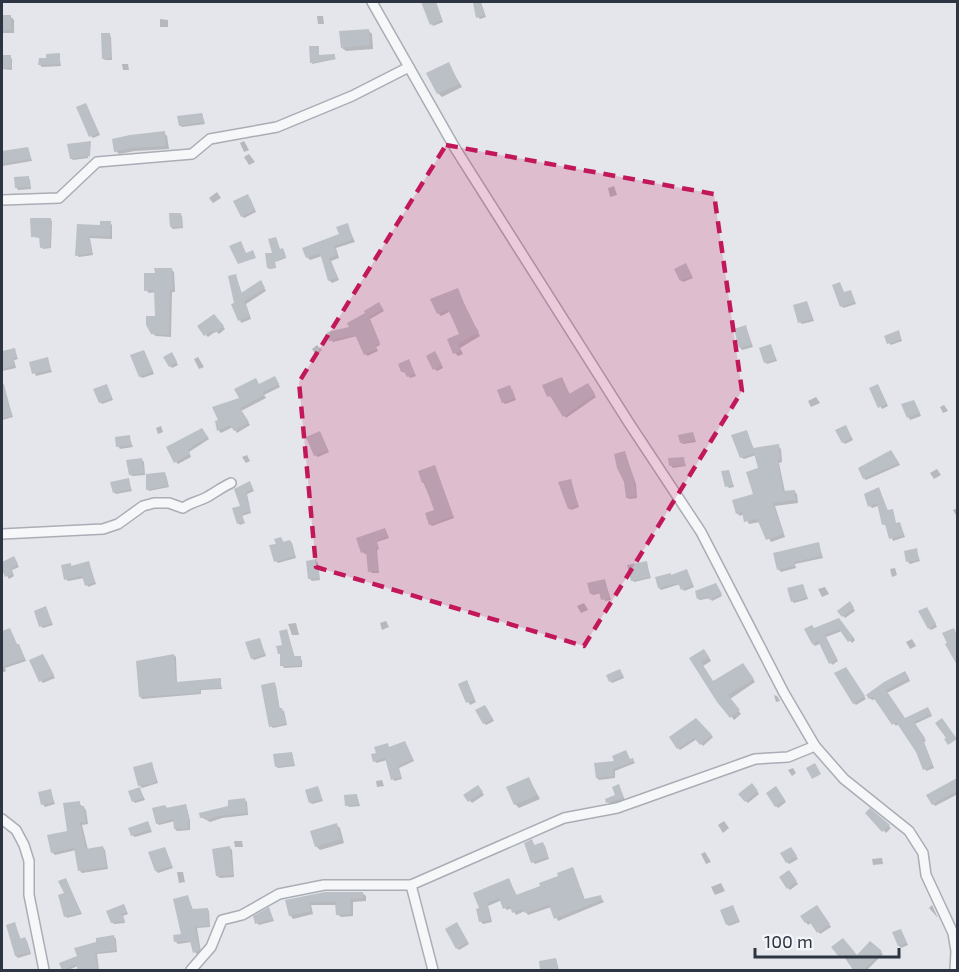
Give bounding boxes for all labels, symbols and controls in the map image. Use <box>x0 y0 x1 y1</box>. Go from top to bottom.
scale bar <box>755 921 899 959</box>
text: 100 m <box>764 930 813 952</box>

